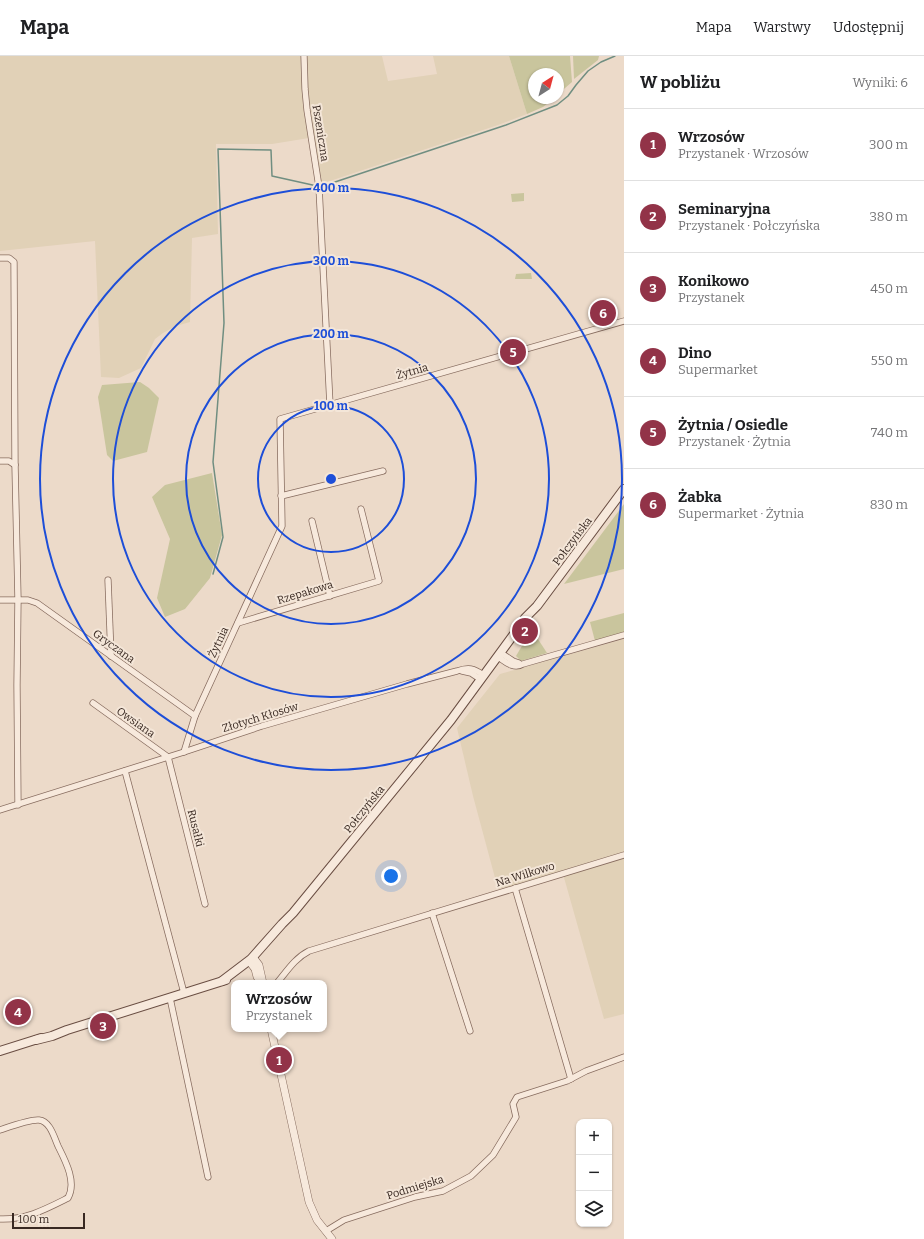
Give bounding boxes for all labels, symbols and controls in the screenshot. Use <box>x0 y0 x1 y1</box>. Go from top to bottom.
text: Mapa <box>20 16 69 39</box>
text: Mapa <box>696 19 732 36</box>
text: Warstwy <box>754 19 811 36</box>
text: Udostępnij <box>833 19 904 36</box>
north arrow <box>528 68 564 104</box>
text: W pobliżu <box>640 72 721 93</box>
text: Wyniki: 6 <box>853 75 908 90</box>
street label: Pszeniczna <box>310 104 331 162</box>
text: Wrzosów <box>678 128 744 146</box>
text: 1 <box>650 137 656 152</box>
text: 300 m <box>869 137 908 152</box>
text: Przystanek · Wrzosów <box>678 146 809 161</box>
text: 400 m <box>313 181 350 195</box>
text: Seminaryjna <box>678 200 770 218</box>
text: 2 <box>649 209 657 224</box>
text: 380 m <box>869 209 908 224</box>
text: Przystanek · Połczyńska <box>678 218 820 233</box>
text: 300 m <box>313 254 349 268</box>
text: Konikowo <box>678 272 749 290</box>
text: 3 <box>649 281 657 296</box>
text: 450 m <box>870 281 908 296</box>
text: Przystanek <box>678 290 745 305</box>
pin: 6 <box>590 298 616 328</box>
text: 200 m <box>313 327 349 341</box>
pin: 5 <box>500 337 526 367</box>
text: Dino <box>678 344 712 362</box>
text: 4 <box>649 353 657 368</box>
text: 550 m <box>871 353 908 368</box>
street label: Żytnia <box>394 360 430 382</box>
text: Supermarket <box>678 362 758 377</box>
text: 100 m <box>314 399 349 413</box>
text: Żytnia / Osiedle <box>678 416 788 434</box>
text: 5 <box>649 425 657 440</box>
text: 740 m <box>871 425 908 440</box>
text: Przystanek · Żytnia <box>678 434 791 449</box>
centre of rings <box>324 472 338 486</box>
text: Żabka <box>678 488 722 506</box>
text: 6 <box>649 497 657 512</box>
text: 830 m <box>870 497 908 512</box>
text: Supermarket · Żytnia <box>678 506 804 521</box>
street label: Połczyńska <box>550 515 595 568</box>
street label: Rzepakowa <box>276 578 335 607</box>
pin: 2 <box>512 616 538 646</box>
street label: Żytnia <box>205 624 231 660</box>
street label: Gryczana <box>90 627 137 666</box>
street label: Złotych Kłosów <box>221 700 300 735</box>
street label: Owsiana <box>114 704 157 740</box>
street label: Połczyńska <box>341 783 387 836</box>
street label: Rusałki <box>185 808 207 849</box>
street label: Na Wilkowo <box>494 859 556 890</box>
your location <box>381 866 401 886</box>
popup <box>231 980 327 1032</box>
text: Wrzosów <box>246 990 312 1008</box>
pin: 4 <box>5 997 31 1027</box>
text: Przystanek <box>246 1008 312 1023</box>
pin: 3 <box>90 1011 116 1041</box>
pin: 1 <box>266 1045 292 1075</box>
map controls <box>576 1119 612 1227</box>
button: + <box>576 1119 612 1155</box>
button: − <box>576 1155 612 1191</box>
street label: Podmiejska <box>385 1173 445 1202</box>
button: layers <box>576 1191 612 1227</box>
scale bar <box>12 1211 85 1230</box>
text: 100 m <box>18 1213 49 1226</box>

